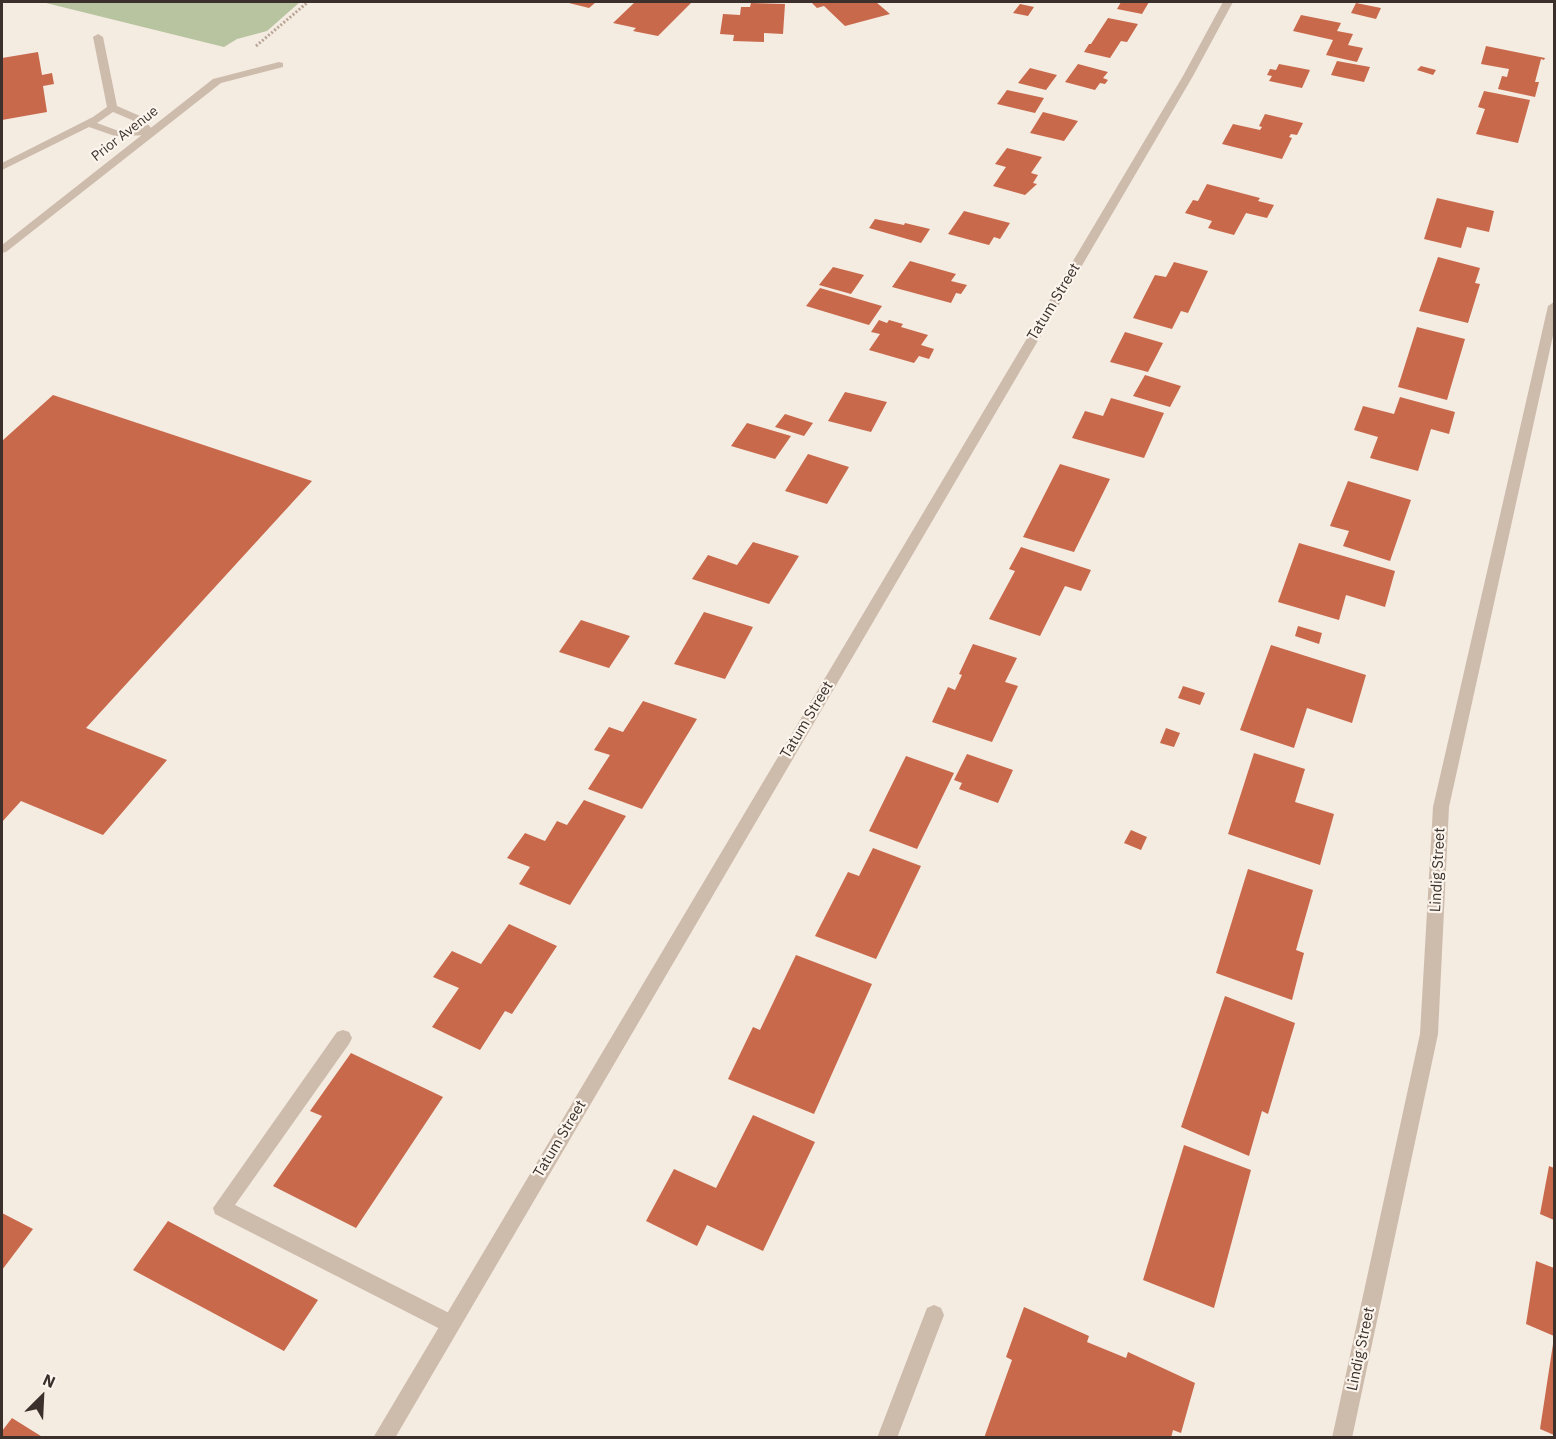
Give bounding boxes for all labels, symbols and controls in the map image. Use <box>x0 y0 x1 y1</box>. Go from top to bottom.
street label: Prior Avenue <box>88 103 162 165</box>
street label: Tatum Street <box>1024 260 1084 344</box>
street label: Tatum Street <box>777 678 837 762</box>
street label: Lindig Street <box>1427 827 1449 913</box>
street label: Tatum Street <box>530 1097 590 1181</box>
street label: Lindig Street <box>1343 1306 1379 1392</box>
north arrow <box>12 1367 72 1427</box>
text: N <box>40 1369 59 1392</box>

